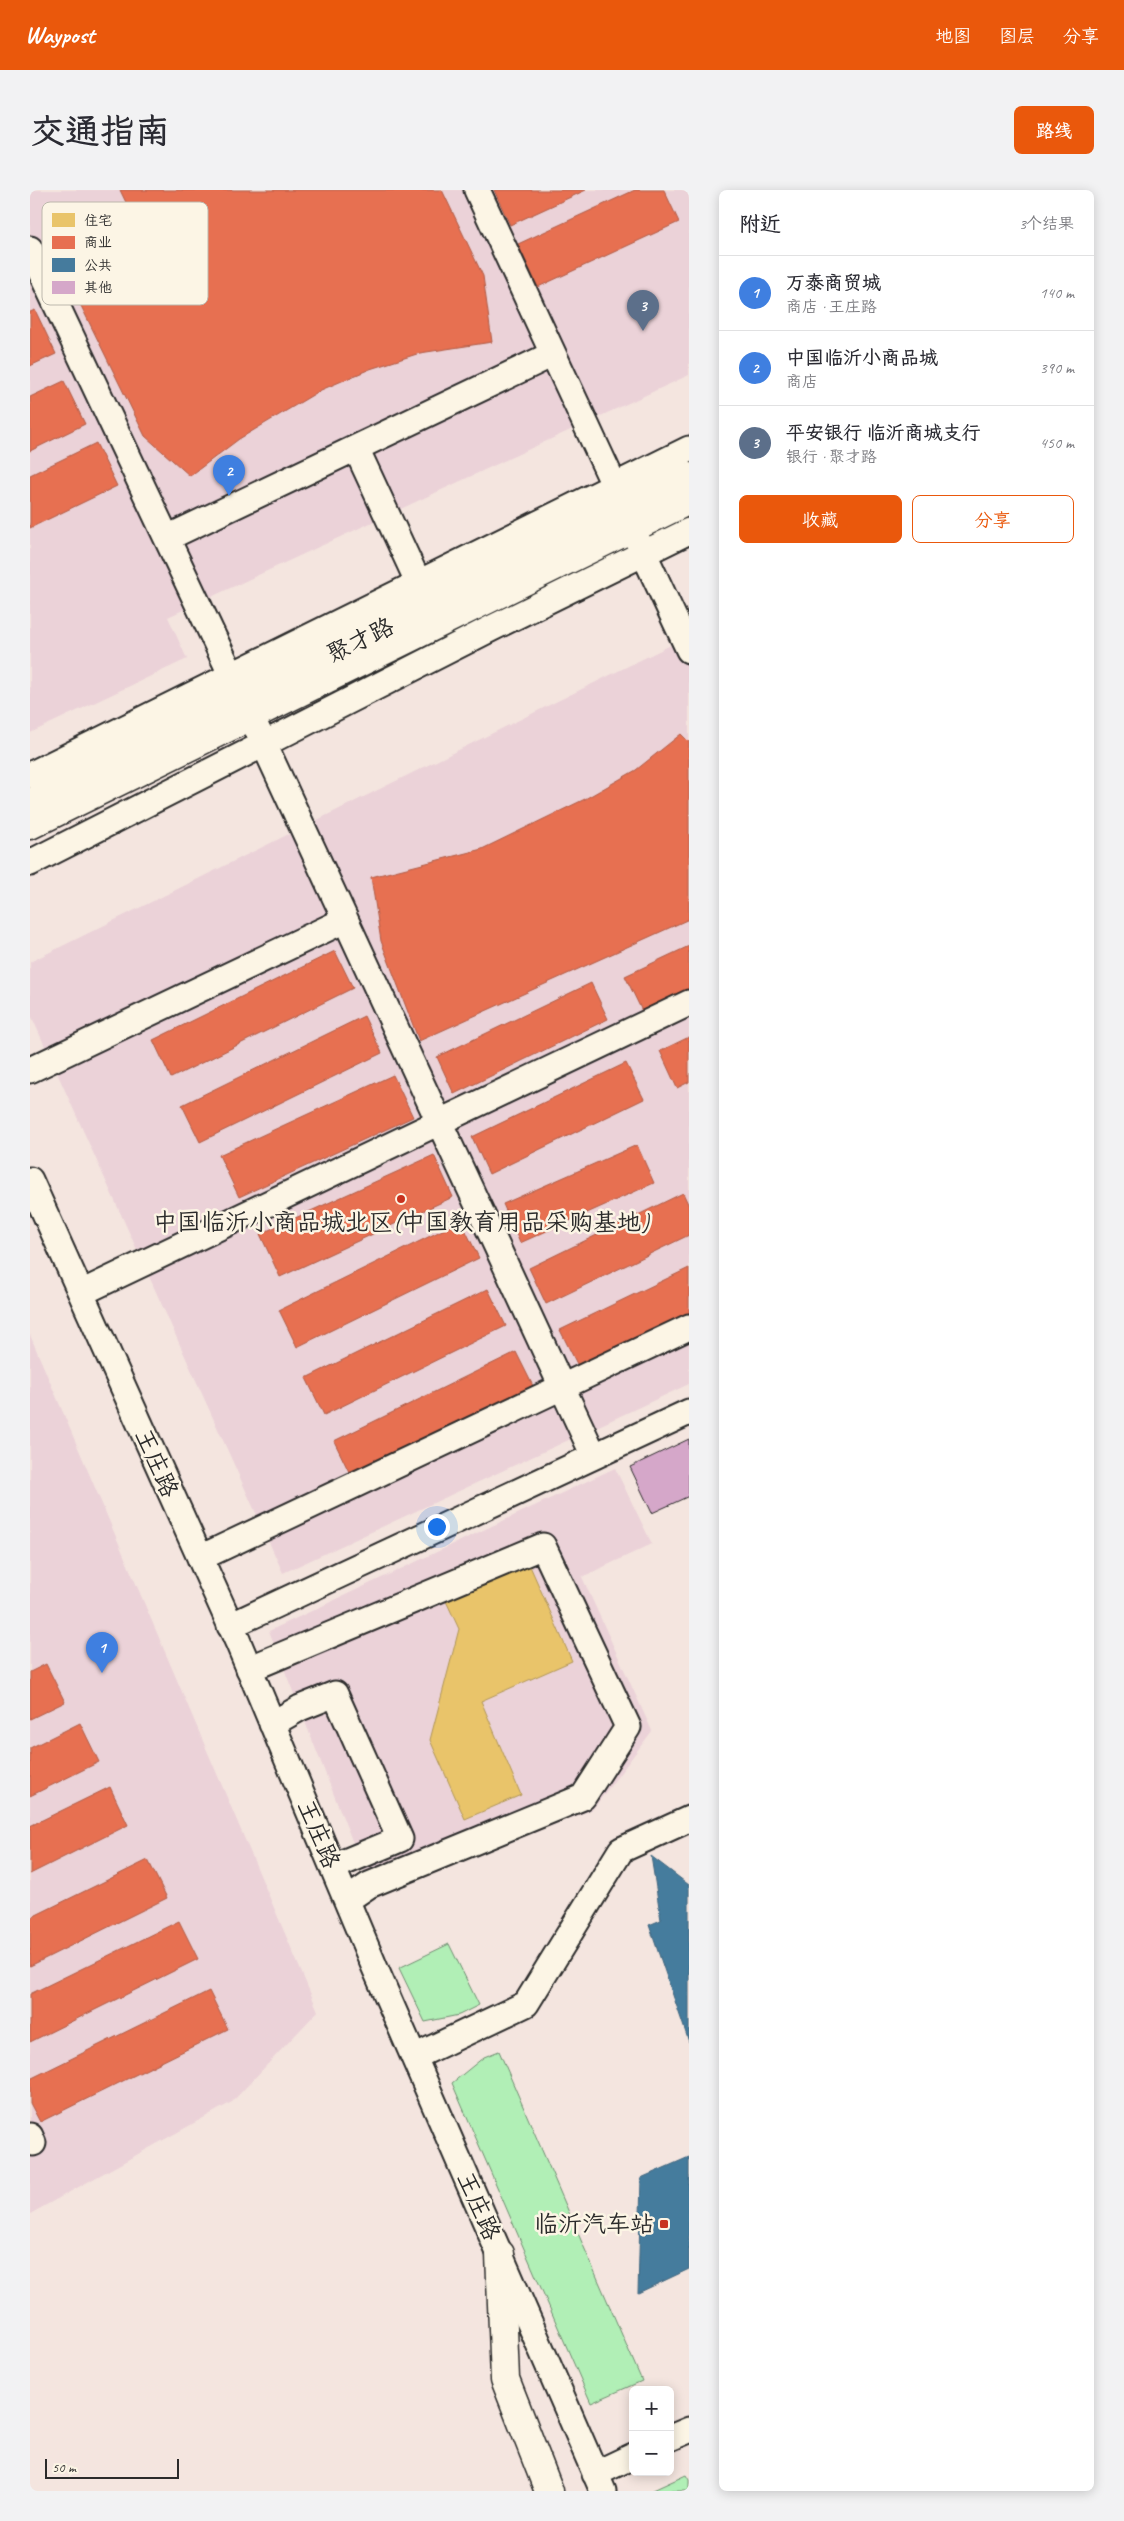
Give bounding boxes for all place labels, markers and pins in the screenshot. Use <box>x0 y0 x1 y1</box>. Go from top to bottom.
pin: 3 <box>627 290 659 331</box>
pin: 2 <box>213 455 245 496</box>
marker: 中国临沂小商品城北区(中国教育用品采购基地) <box>395 1193 407 1205</box>
place label: 中国临沂小商品城北区(中国教育用品采购基地) <box>153 1207 650 1237</box>
pin: 1 <box>86 1632 118 1673</box>
place label: 临沂汽车站 <box>534 2209 654 2239</box>
marker: 临沂汽车站 <box>658 2218 670 2230</box>

